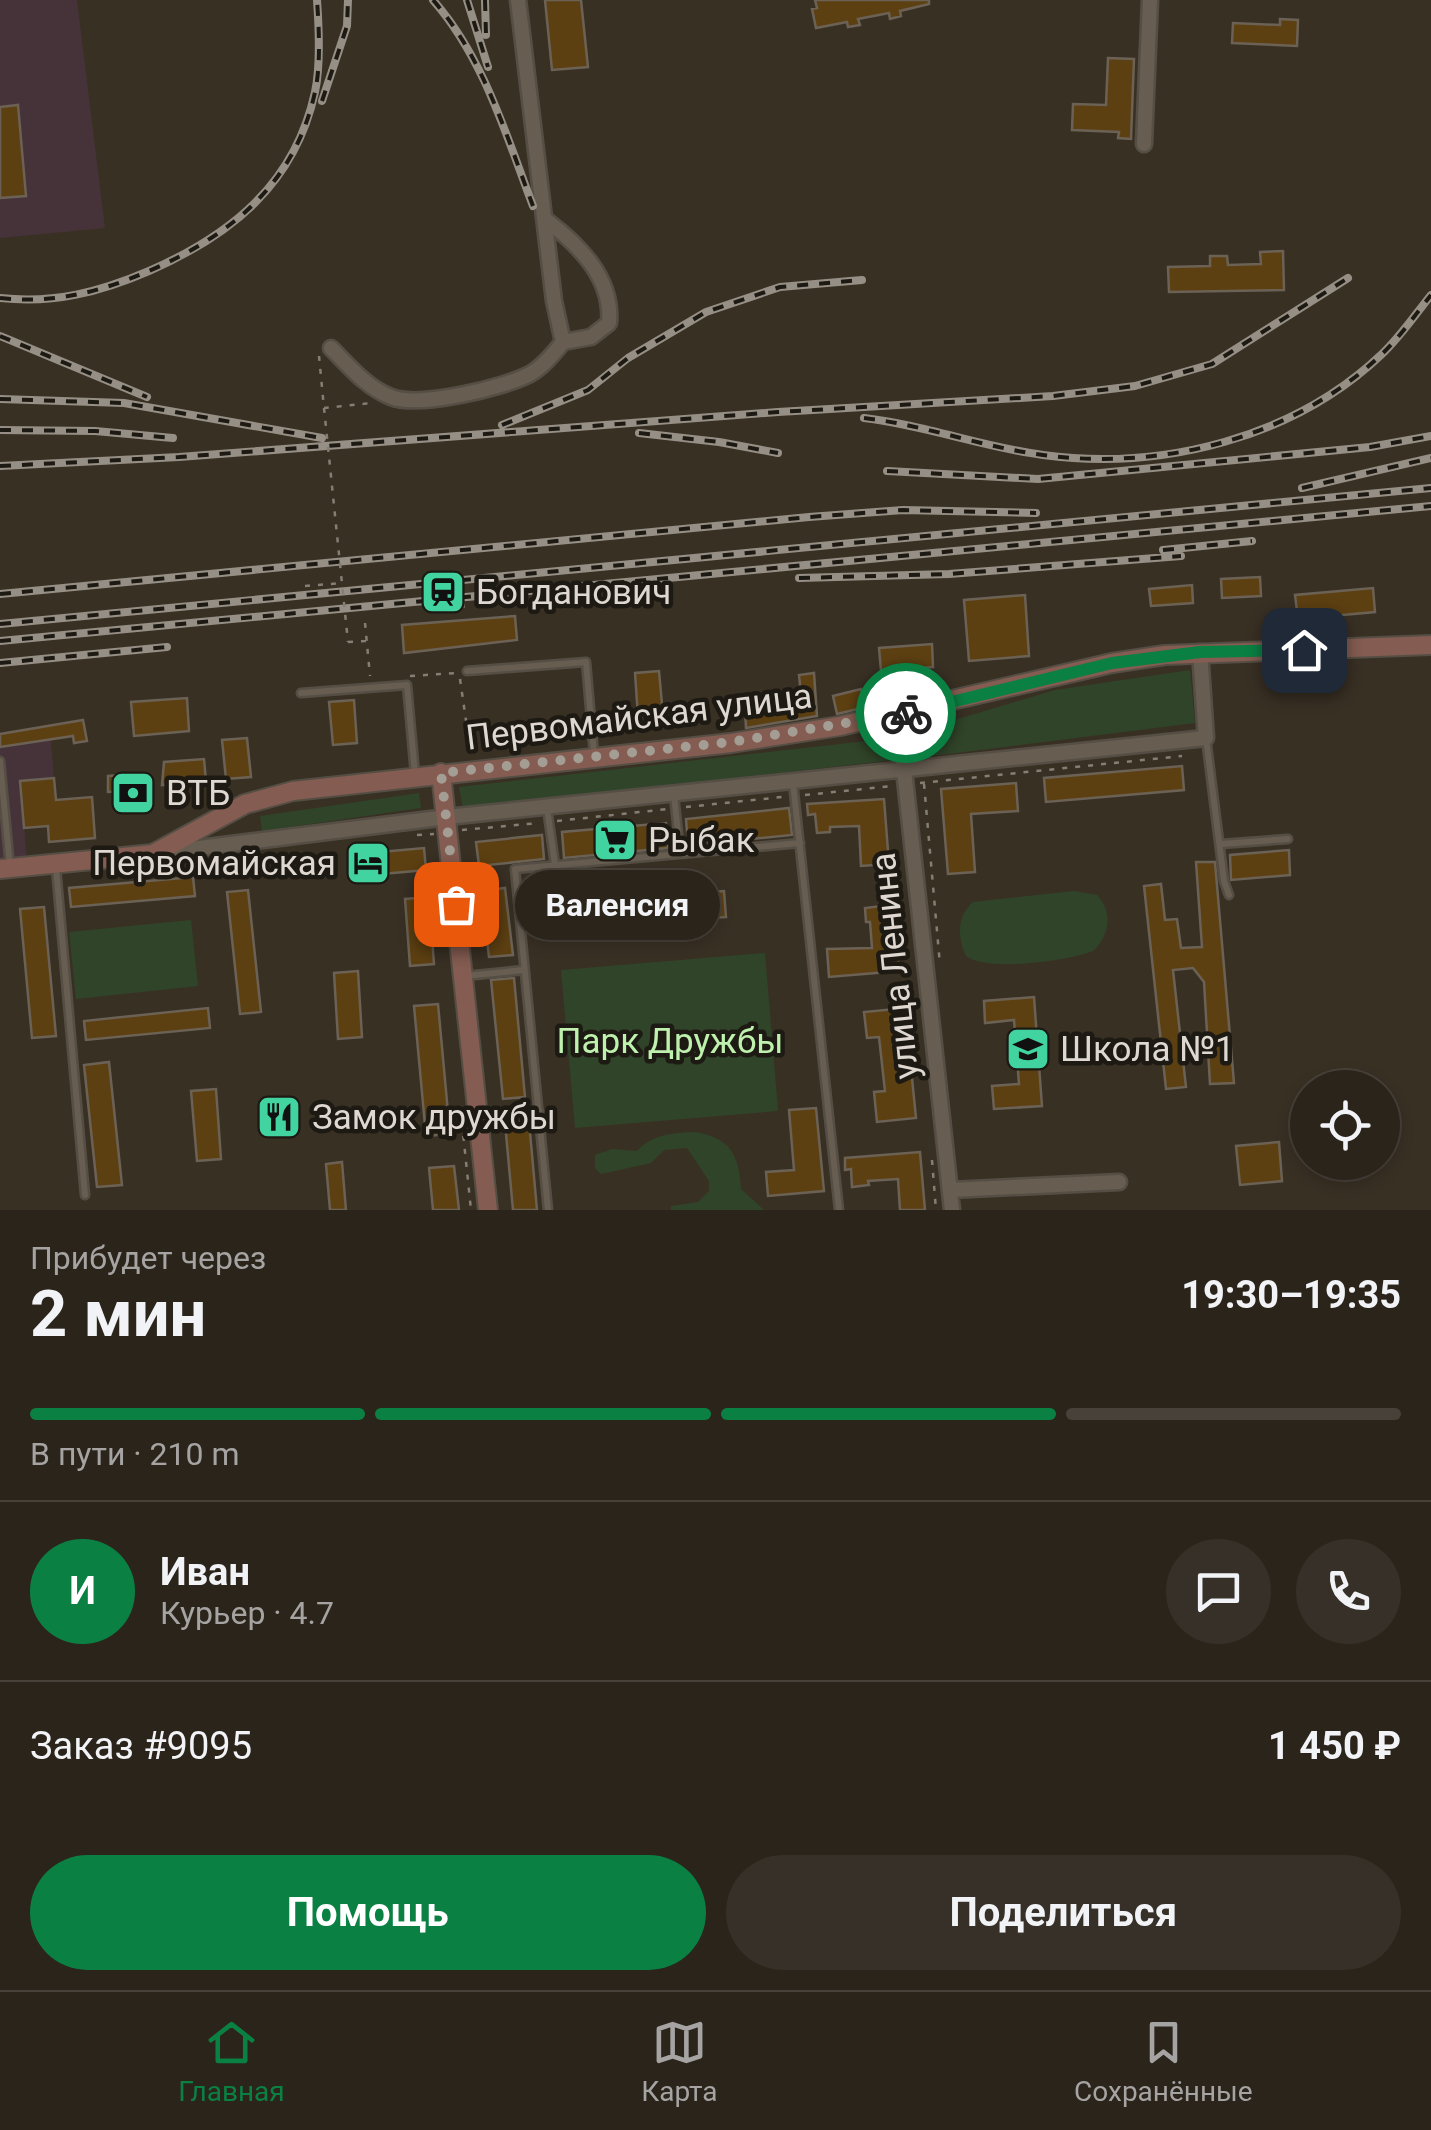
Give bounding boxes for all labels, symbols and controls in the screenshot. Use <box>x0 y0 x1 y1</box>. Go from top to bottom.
station icon: Богданович <box>420 569 466 615</box>
place label: Богданович <box>476 572 671 613</box>
pin <box>1262 608 1347 693</box>
icon: home <box>1277 623 1332 678</box>
courier <box>856 663 956 763</box>
street label: Первомайская улица <box>463 675 815 759</box>
icon: bike <box>879 686 934 741</box>
bank icon: ВТБ <box>110 770 156 816</box>
place label: ВТБ <box>166 773 230 814</box>
supermarket icon: Рыбак <box>592 817 638 863</box>
place label: Рыбак <box>648 820 755 861</box>
hotel icon: Первомайская <box>345 840 391 886</box>
place label: Первомайская <box>92 843 336 884</box>
street label: улица Ленина <box>863 851 927 1081</box>
pin <box>414 862 499 947</box>
callout: Валенсия <box>516 869 721 939</box>
icon: bag <box>429 877 484 932</box>
text: Валенсия <box>546 886 689 924</box>
park label: Парк Дружбы <box>557 1021 783 1062</box>
school or university icon: Школа №1 <box>1005 1026 1051 1072</box>
place label: Школа №1 <box>1060 1029 1235 1070</box>
map controls <box>1290 1070 1400 1180</box>
button: locate <box>1290 1070 1400 1180</box>
restaurant icon: Замок дружбы <box>256 1094 302 1140</box>
place label: Замок дружбы <box>312 1097 556 1138</box>
text: Прибудет через <box>30 1239 266 1277</box>
text: 19:30–19:35 <box>1181 1273 1401 1317</box>
text: 2 мин <box>30 1276 206 1352</box>
text: В пути · 210 m <box>30 1435 240 1473</box>
button: chat <box>1166 1539 1271 1644</box>
button: phone <box>1296 1539 1401 1644</box>
text: Иван <box>160 1550 250 1594</box>
text: И <box>69 1569 96 1613</box>
text: Курьер · 4.7 <box>160 1594 334 1632</box>
text: Заказ #9095 <box>30 1724 252 1768</box>
text: 1 450 ₽ <box>1268 1724 1401 1768</box>
button: Помощь <box>30 1855 706 1970</box>
button: Поделиться <box>726 1855 1401 1970</box>
tab: Главная <box>178 2015 285 2108</box>
tab: Карта <box>641 2015 718 2108</box>
tab: Сохранённые <box>1074 2015 1253 2108</box>

